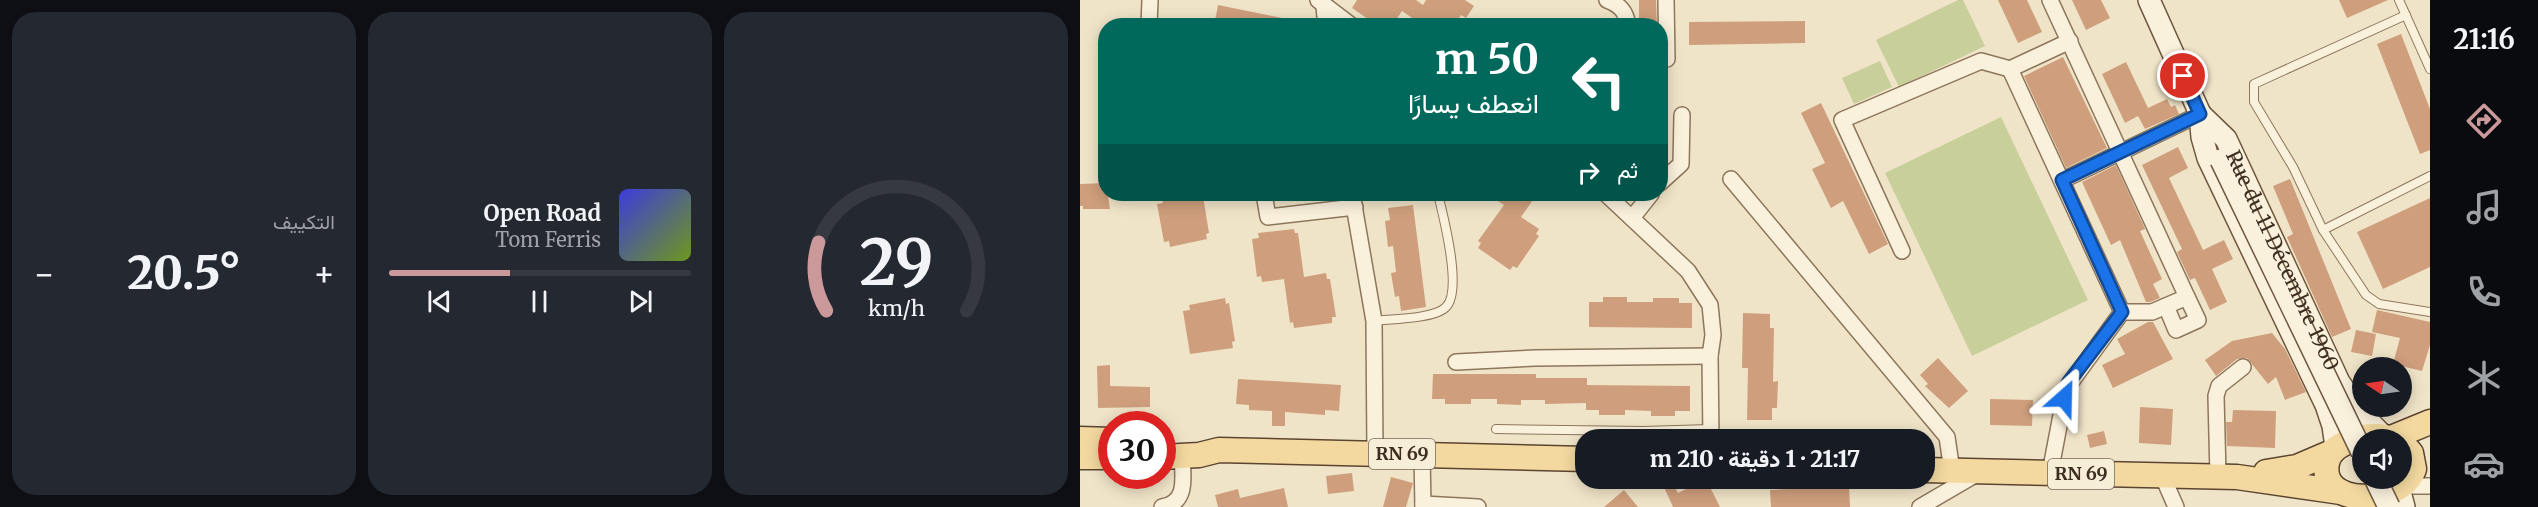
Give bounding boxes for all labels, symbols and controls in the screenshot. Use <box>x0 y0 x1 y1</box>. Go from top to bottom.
text: 21:16 <box>2453 22 2515 56</box>
text: 50 m <box>1435 33 1539 85</box>
icon: left <box>1560 42 1638 120</box>
pin <box>2157 50 2208 101</box>
icon: arrive <box>2166 59 2199 92</box>
text: انعطف يسارًا <box>1408 86 1539 120</box>
icon: directions <box>2463 100 2505 142</box>
street label: Rue du 11 Décembre 1960 <box>2221 146 2345 374</box>
icon: right <box>1572 156 1605 189</box>
text: ثم <box>1617 156 1638 184</box>
icon: music <box>2463 186 2505 228</box>
text: Open Road <box>483 199 601 227</box>
text: التكييف <box>273 209 335 234</box>
text: 29 <box>859 224 933 302</box>
text: Tom Ferris <box>495 227 601 252</box>
text: 20.5° <box>127 245 241 301</box>
text: − <box>33 254 55 295</box>
text: + <box>313 254 335 295</box>
icon: phone <box>2463 271 2505 313</box>
icon: previous <box>423 285 456 318</box>
icon: pause <box>523 285 556 318</box>
icon: next <box>624 285 657 318</box>
text: km/h <box>868 295 924 322</box>
north arrow <box>2352 357 2412 417</box>
map controls <box>2352 357 2412 489</box>
icon: climate <box>2463 357 2505 399</box>
position arrow <box>2032 366 2096 430</box>
speed limit sign: 30 <box>1098 411 1176 489</box>
button: sound <box>2352 429 2412 489</box>
road number: RN 69 <box>1369 439 1435 469</box>
icon: car <box>2463 443 2505 485</box>
text: 21:17 · 1 دقيقة · 210 m <box>1650 445 1860 473</box>
road number: RN 69 <box>2048 459 2114 489</box>

